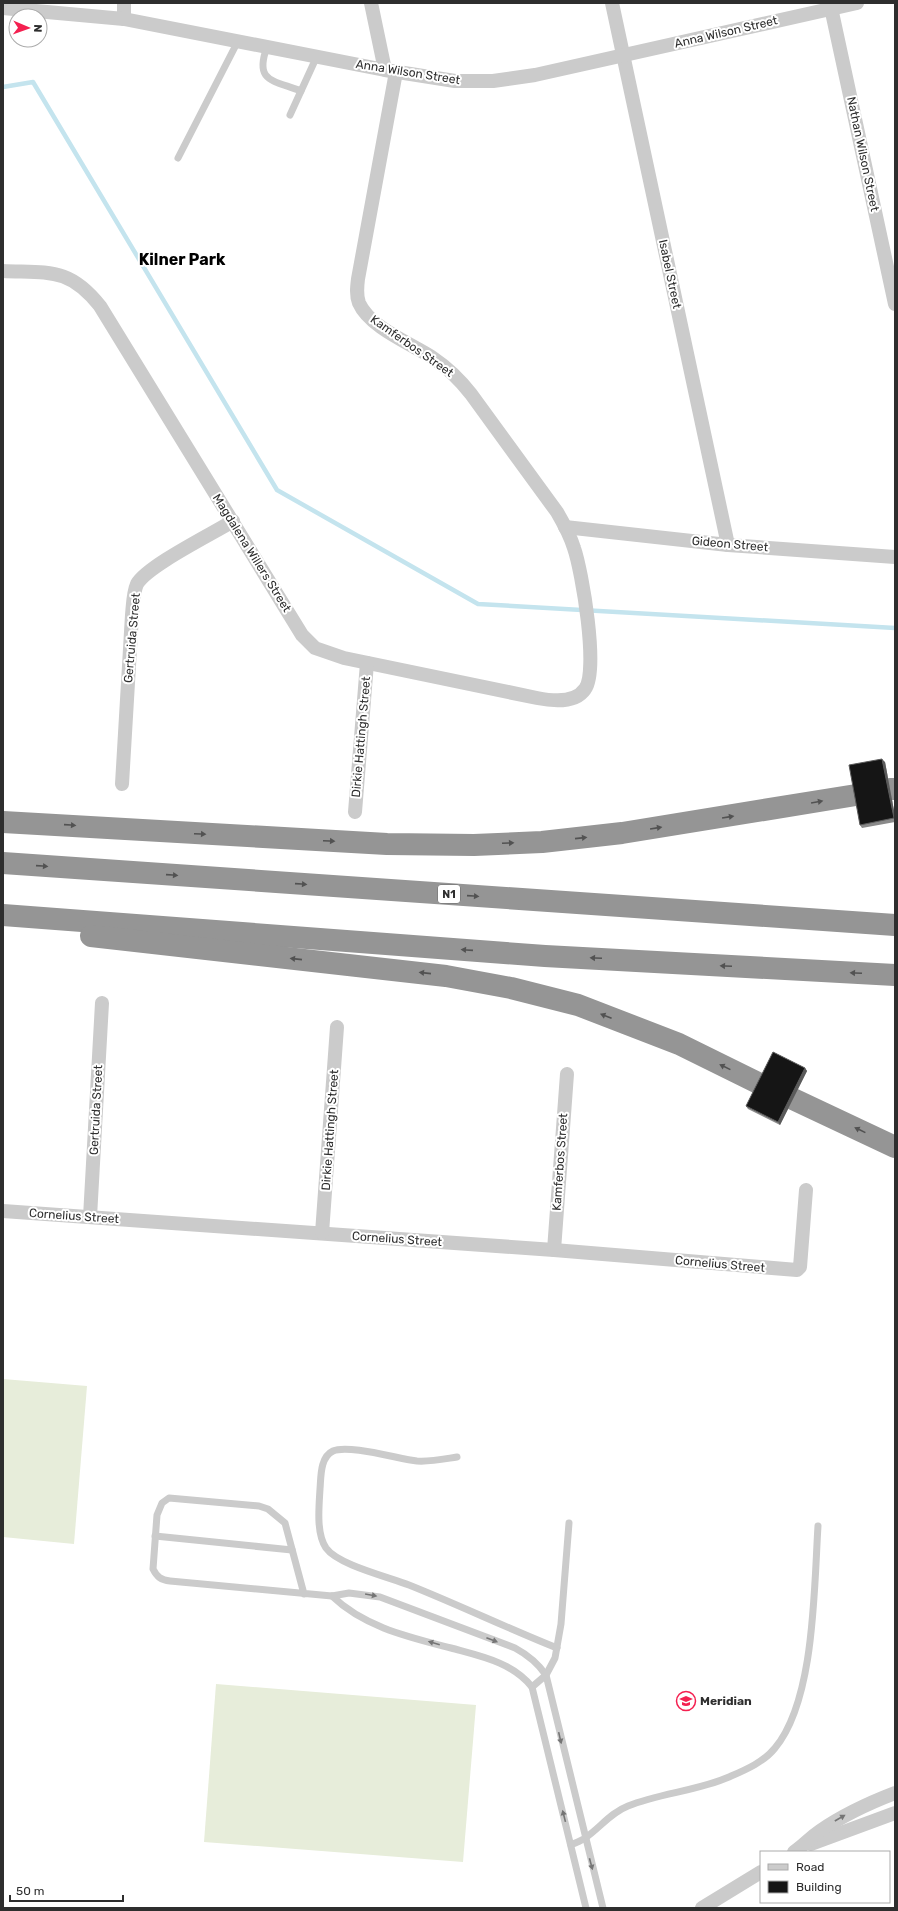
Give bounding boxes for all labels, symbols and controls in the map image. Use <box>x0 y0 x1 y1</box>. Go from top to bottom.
north arrow <box>8 8 48 48</box>
street label: Anna Wilson Street <box>673 13 779 51</box>
text: N <box>31 24 44 33</box>
street label: Anna Wilson Street <box>355 57 461 87</box>
street label: Nathan Wilson Street <box>844 95 882 213</box>
street label: Isabel Street <box>656 238 684 310</box>
district label: Kilner Park <box>139 250 226 269</box>
street label: Kamferbos Street <box>368 312 456 380</box>
street label: Magdalena Willers Street <box>210 491 294 615</box>
street label: Gideon Street <box>691 534 769 554</box>
street label: Gertruida Street <box>121 592 143 684</box>
street label: Dirkie Hattingh Street <box>349 676 373 798</box>
one-way arrow <box>811 799 823 805</box>
one-way arrow <box>722 813 734 819</box>
one-way arrow <box>64 822 76 829</box>
one-way arrow <box>650 825 662 831</box>
one-way arrow <box>194 830 206 837</box>
one-way arrow <box>575 835 587 841</box>
one-way arrow <box>323 838 336 844</box>
one-way arrow <box>502 840 514 847</box>
one-way arrow <box>36 862 48 869</box>
one-way arrow <box>166 872 179 878</box>
one-way arrow <box>295 881 307 888</box>
road number: N1 <box>438 885 460 903</box>
one-way arrow <box>467 892 479 899</box>
one-way arrow <box>461 946 473 953</box>
one-way arrow <box>590 955 602 962</box>
one-way arrow <box>290 956 302 962</box>
one-way arrow <box>720 962 732 969</box>
one-way arrow <box>419 970 431 977</box>
one-way arrow <box>849 970 862 976</box>
one-way arrow <box>599 1012 611 1018</box>
street label: Gertruida Street <box>87 1064 105 1155</box>
one-way arrow <box>720 1064 731 1070</box>
street label: Dirkie Hattingh Street <box>319 1069 341 1191</box>
street label: Kamferbos Street <box>550 1112 570 1211</box>
one-way arrow <box>854 1127 866 1133</box>
street label: Cornelius Street <box>29 1206 120 1226</box>
street label: Cornelius Street <box>352 1229 443 1249</box>
street label: Cornelius Street <box>674 1253 766 1275</box>
one-way arrow <box>365 1592 377 1598</box>
one-way arrow <box>487 1637 499 1643</box>
one-way arrow <box>428 1640 440 1646</box>
school or university icon: Meridian <box>675 1690 697 1712</box>
place label: Meridian <box>700 1694 752 1708</box>
one-way arrow <box>558 1731 564 1744</box>
one-way arrow <box>560 1809 566 1822</box>
one-way arrow <box>834 1815 846 1822</box>
legend <box>760 1851 890 1903</box>
one-way arrow <box>588 1858 594 1870</box>
text: Road <box>796 1860 824 1874</box>
scale bar <box>10 1877 123 1903</box>
text: Building <box>796 1880 842 1894</box>
text: 50 m <box>16 1884 44 1898</box>

